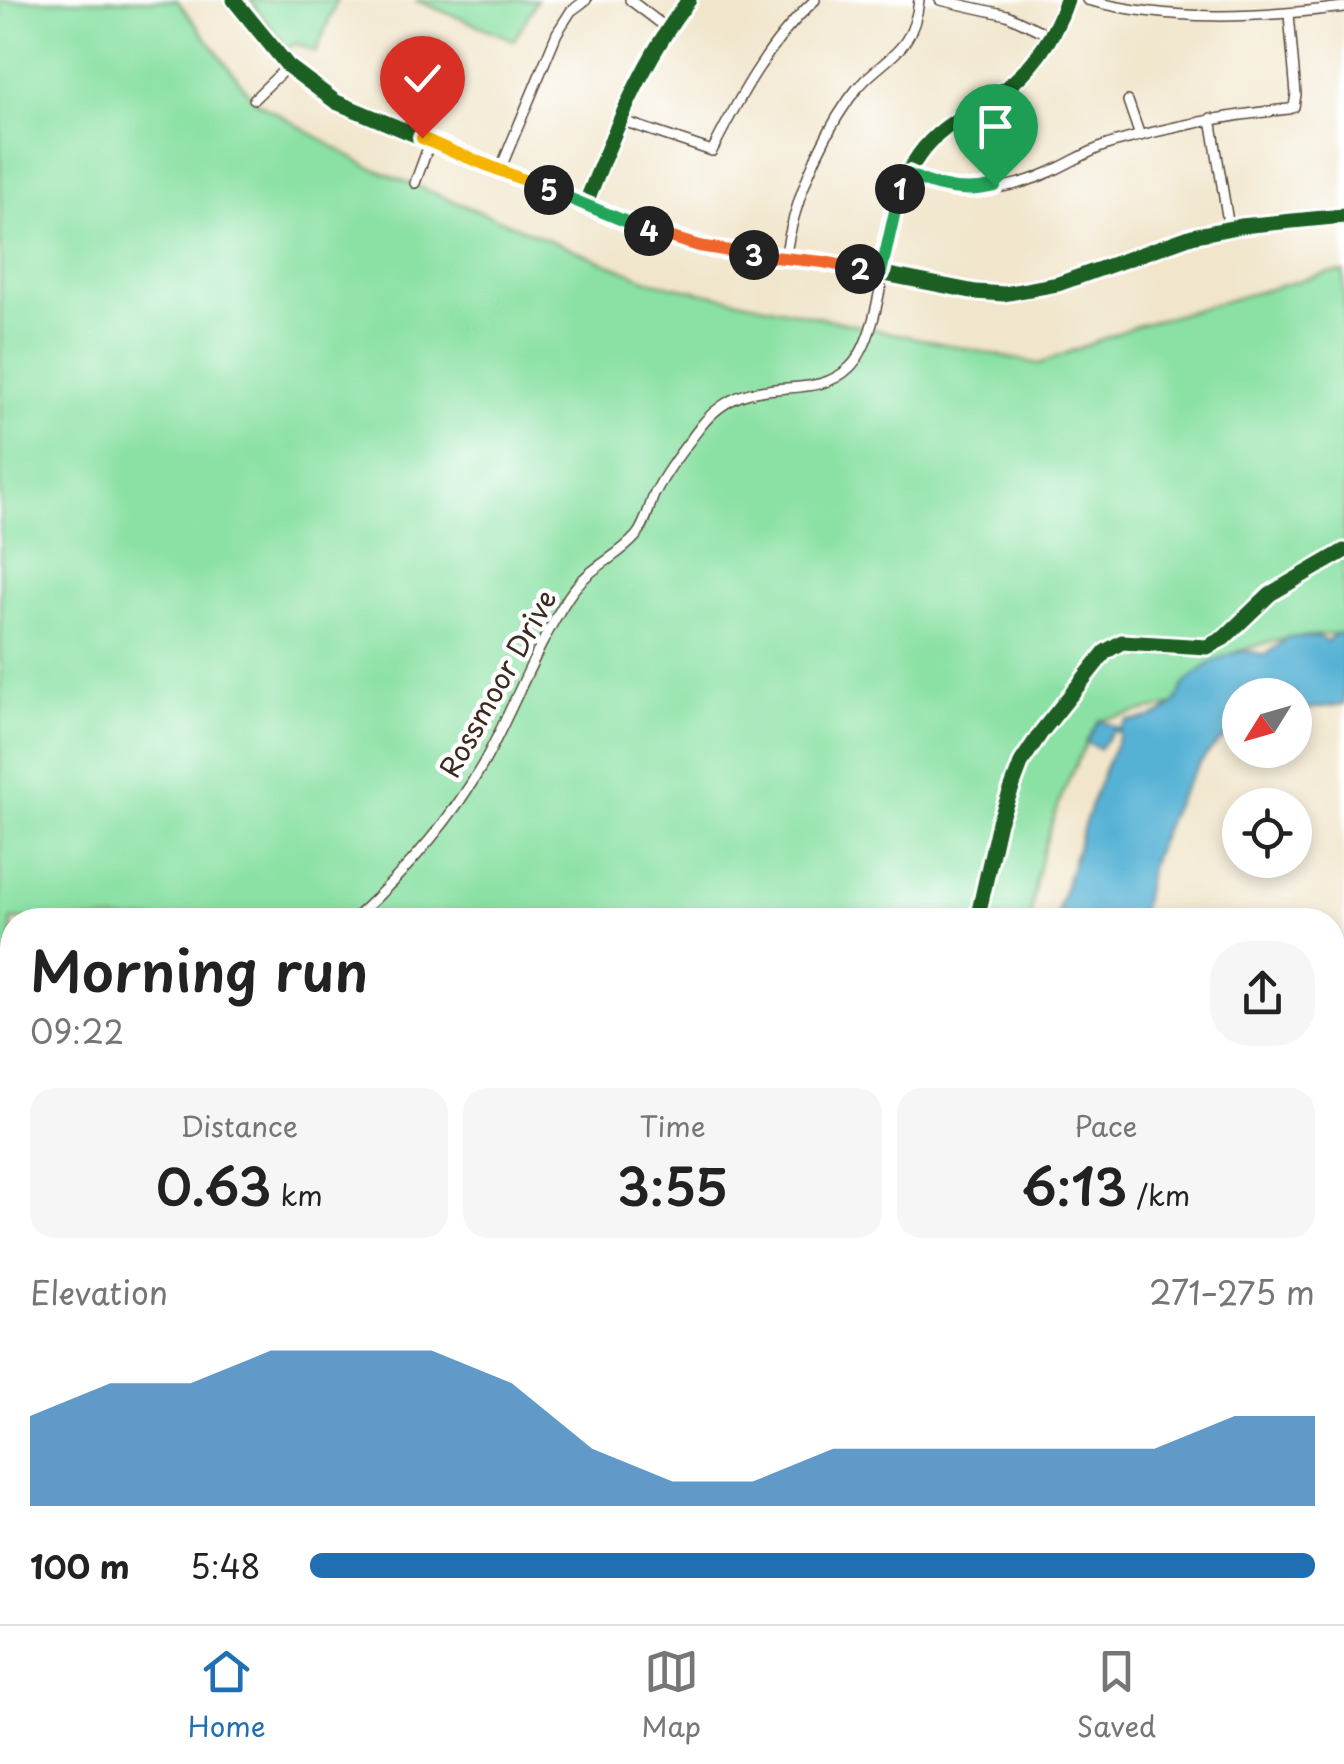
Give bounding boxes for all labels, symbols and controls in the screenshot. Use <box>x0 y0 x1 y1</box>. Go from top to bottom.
pin <box>380 36 465 139</box>
icon: check <box>395 51 450 106</box>
pin <box>953 84 1038 187</box>
icon: arrive <box>968 99 1023 154</box>
pin: 1 <box>875 164 925 214</box>
pin: 5 <box>524 165 574 215</box>
text: 1 <box>893 167 907 210</box>
text: 5 <box>540 168 558 211</box>
pin: 4 <box>624 206 674 256</box>
text: 4 <box>639 209 659 252</box>
pin: 3 <box>729 230 779 280</box>
text: 3 <box>745 233 763 276</box>
pin: 2 <box>835 244 885 294</box>
text: 2 <box>850 247 870 290</box>
street label: Rossmoor Drive <box>427 581 567 785</box>
north arrow <box>1222 678 1312 768</box>
map controls <box>1222 678 1312 878</box>
button: locate <box>1222 788 1312 878</box>
text: Morning run <box>30 928 368 1011</box>
button: share <box>1210 941 1315 1046</box>
text: 09:22 <box>30 1007 124 1055</box>
text: Distance <box>180 1104 298 1147</box>
text: Time <box>639 1104 706 1147</box>
text: Pace <box>1074 1104 1137 1147</box>
text: 0.63 <box>156 1147 271 1223</box>
text: 3:55 <box>617 1147 728 1223</box>
text: 6:13 <box>1021 1147 1127 1223</box>
text: km <box>271 1173 323 1216</box>
text: /km <box>1127 1173 1190 1216</box>
text: Elevation <box>30 1268 168 1316</box>
text: 271–275 m <box>1149 1268 1315 1316</box>
text: 100 m <box>30 1542 130 1590</box>
text: 5:48 <box>190 1542 261 1590</box>
tab: Home <box>188 1644 266 1747</box>
tab: Map <box>641 1644 701 1747</box>
tab: Saved <box>1077 1644 1156 1747</box>

